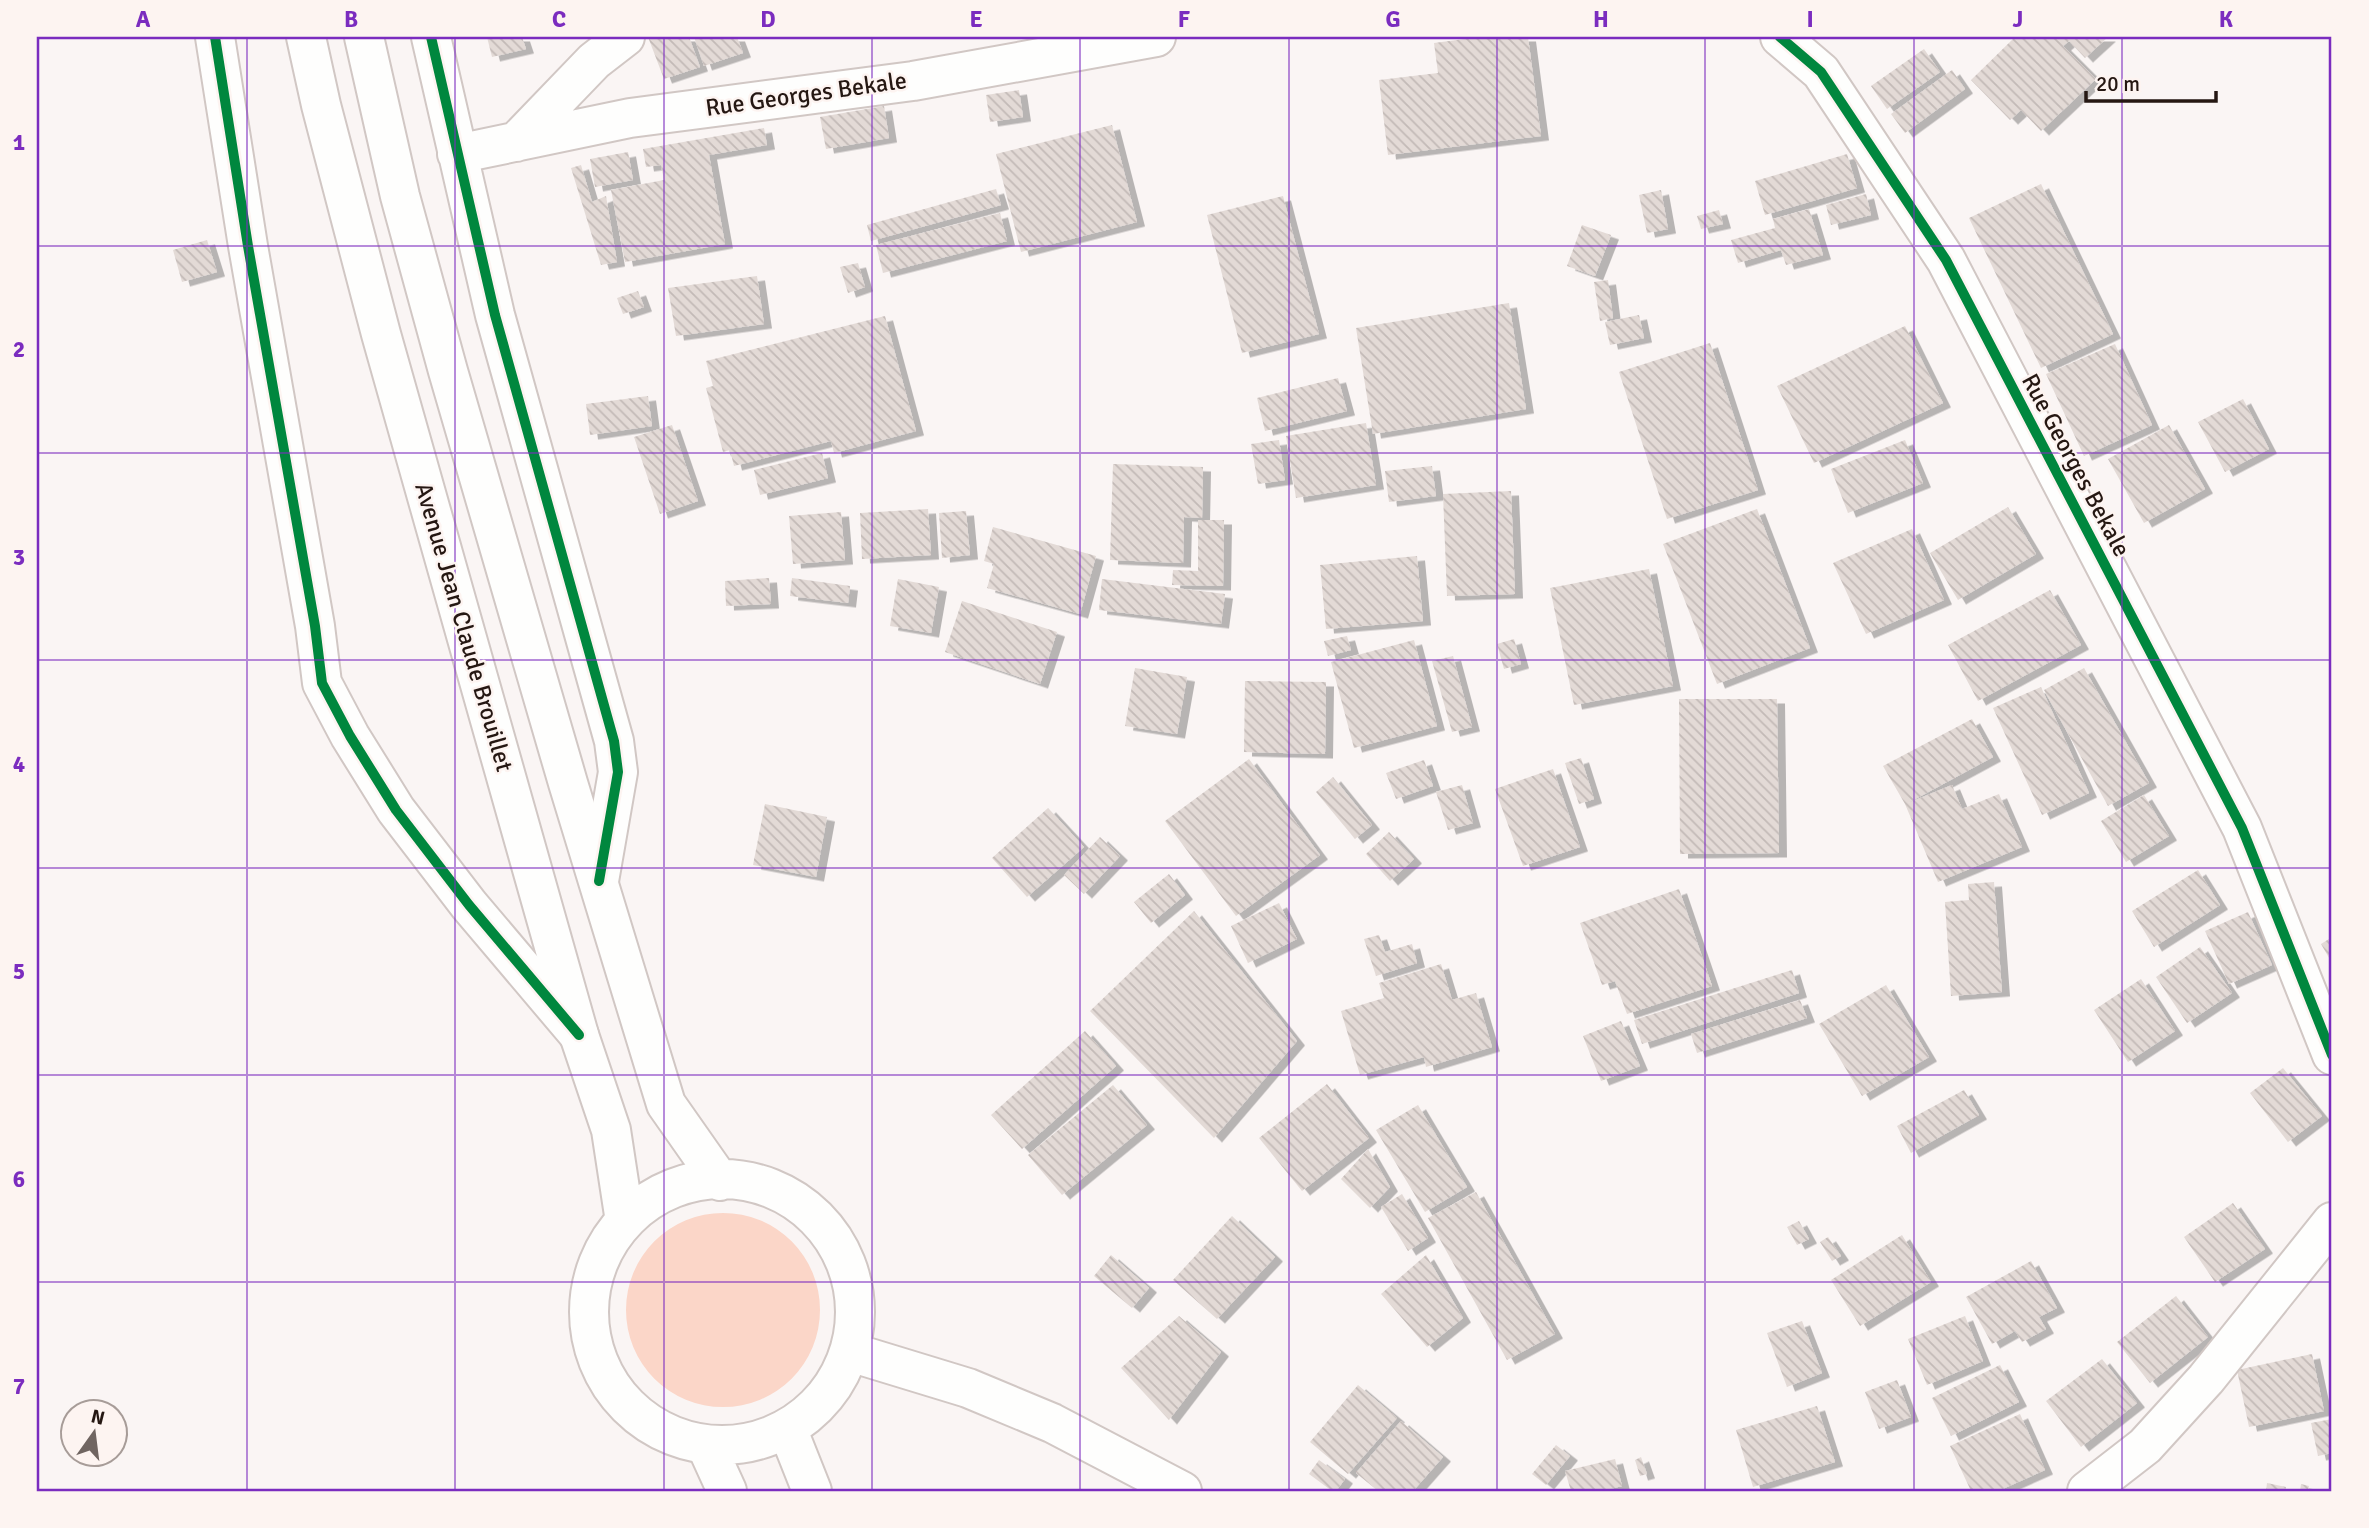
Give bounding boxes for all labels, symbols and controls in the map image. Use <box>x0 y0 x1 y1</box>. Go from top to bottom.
text: A <box>136 5 151 34</box>
text: B <box>344 5 358 34</box>
text: C <box>552 5 566 34</box>
text: D <box>760 5 776 34</box>
text: E <box>969 5 983 34</box>
text: F <box>1178 5 1190 34</box>
text: G <box>1385 5 1401 34</box>
text: H <box>1593 5 1609 34</box>
text: I <box>1806 5 1814 34</box>
text: J <box>2013 5 2023 34</box>
text: K <box>2219 5 2234 34</box>
scale bar <box>2086 60 2215 104</box>
street label: Rue Georges Bekale <box>703 65 909 123</box>
text: 20 m <box>2096 71 2140 97</box>
text: 1 <box>13 128 25 157</box>
text: 2 <box>13 335 25 364</box>
street label: Rue Georges Bekale <box>2015 368 2137 562</box>
street label: Avenue Jean Claude Brouillet <box>408 479 520 775</box>
text: 3 <box>13 543 25 572</box>
text: 4 <box>13 750 25 779</box>
text: 5 <box>13 957 25 986</box>
text: 6 <box>13 1165 25 1194</box>
text: 7 <box>13 1372 25 1401</box>
north arrow <box>60 1398 130 1468</box>
text: N <box>89 1404 107 1431</box>

